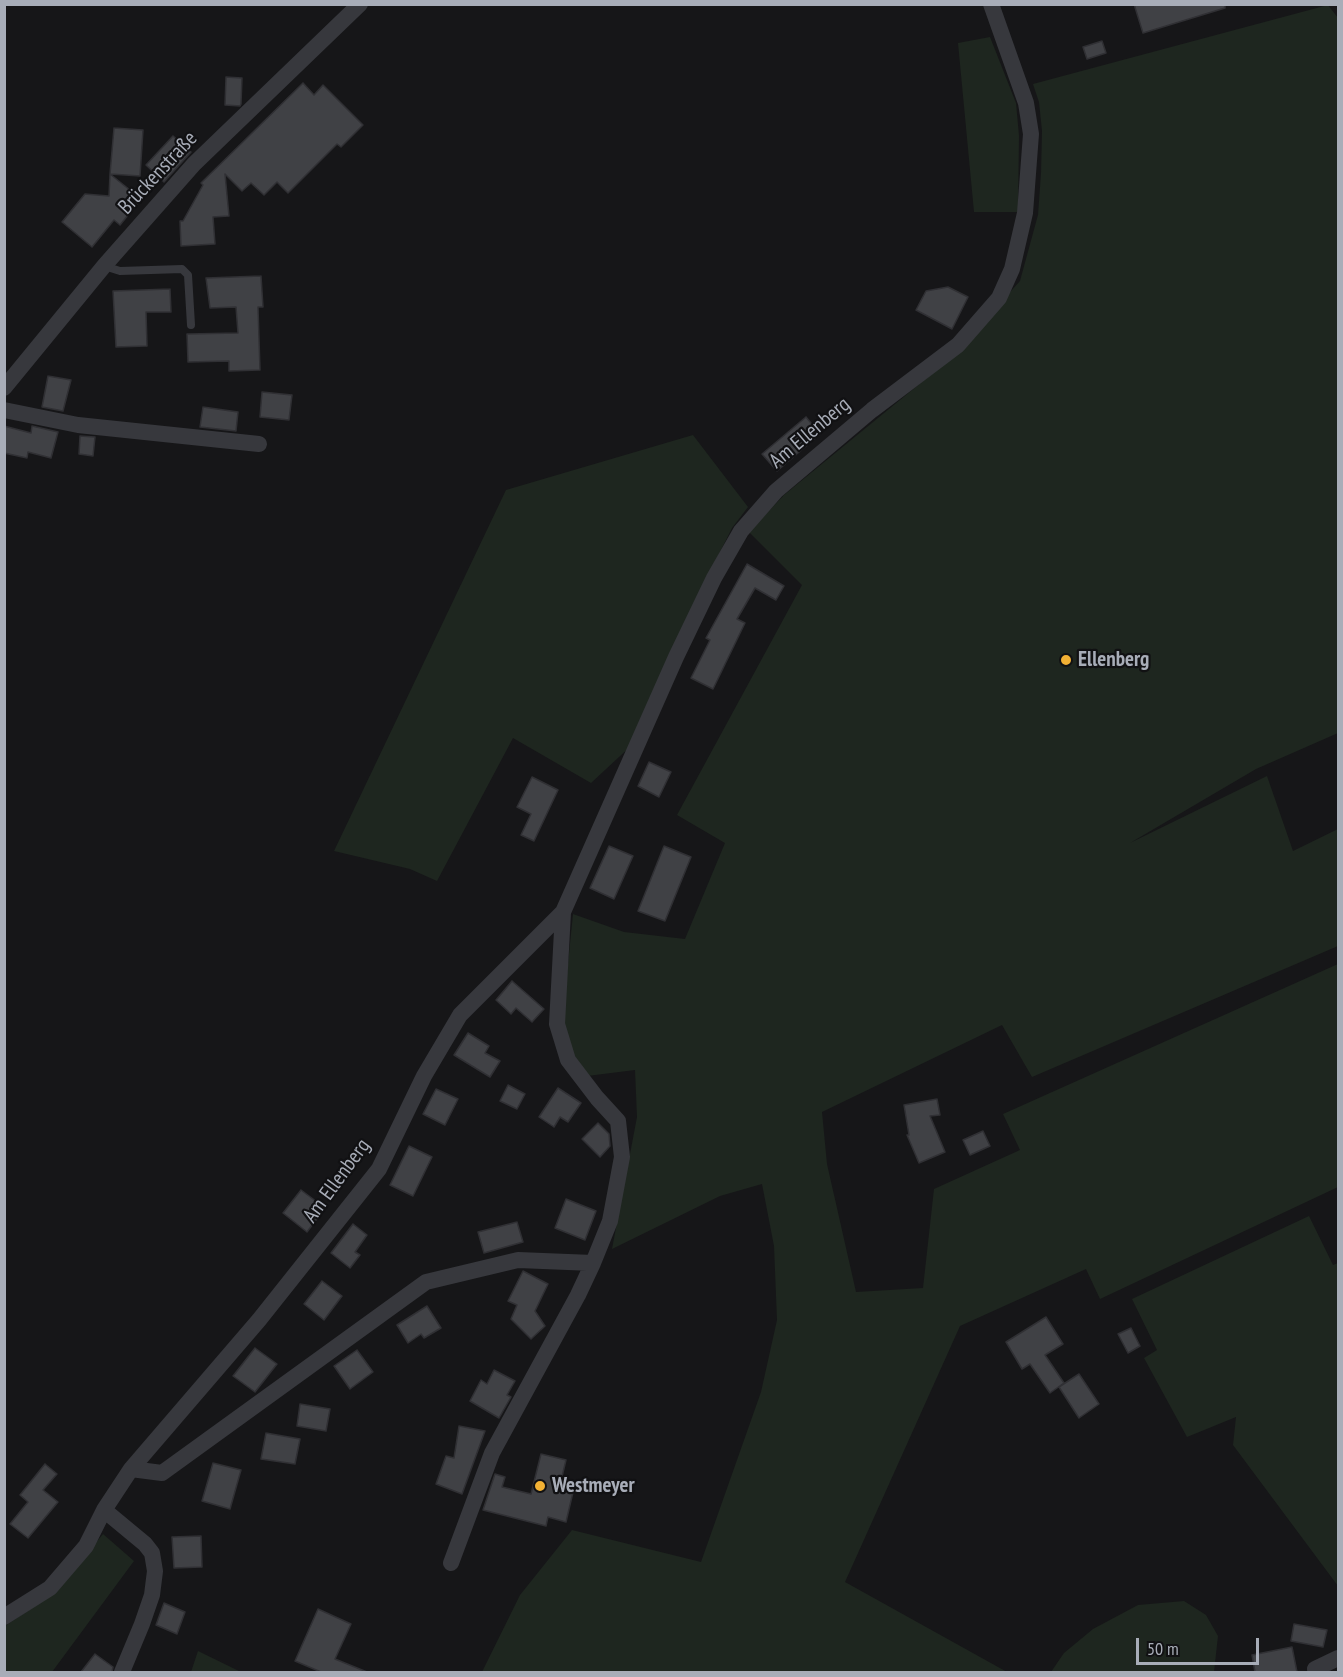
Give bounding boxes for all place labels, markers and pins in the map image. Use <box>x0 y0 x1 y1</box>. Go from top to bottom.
place label: Ellenberg <box>1078 647 1149 673</box>
marker: Ellenberg <box>1059 653 1073 667</box>
place label: Westmeyer <box>552 1473 635 1499</box>
marker: Westmeyer <box>533 1479 547 1493</box>

